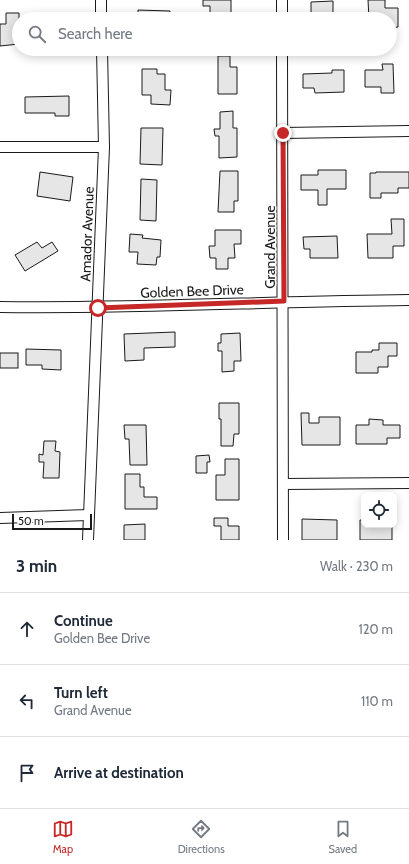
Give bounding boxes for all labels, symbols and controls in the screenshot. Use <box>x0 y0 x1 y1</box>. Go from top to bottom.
search box <box>12 12 397 56</box>
icon: search <box>26 23 48 45</box>
text: Search here <box>58 25 133 43</box>
route end <box>274 124 292 142</box>
street label: Amador Avenue <box>76 186 98 282</box>
street label: Grand Avenue <box>261 205 279 289</box>
street label: Golden Bee Drive <box>140 280 244 302</box>
route start <box>89 299 107 317</box>
map controls <box>361 492 397 528</box>
button: locate <box>361 492 397 528</box>
scale bar <box>12 512 92 531</box>
text: 50 m <box>18 514 44 528</box>
text: 3 min <box>16 556 57 576</box>
text: Walk · 230 m <box>320 558 393 574</box>
text: Continue <box>54 612 113 630</box>
icon: ahead <box>16 618 38 640</box>
text: 120 m <box>359 621 393 637</box>
text: Golden Bee Drive <box>54 630 150 646</box>
text: Turn left <box>54 684 108 702</box>
icon: left <box>16 690 38 712</box>
text: 110 m <box>361 693 393 709</box>
text: Grand Avenue <box>54 702 132 718</box>
icon: arrive <box>16 762 38 784</box>
text: Arrive at destination <box>54 764 184 782</box>
tab: Map <box>52 818 74 856</box>
tab: Directions <box>178 818 225 856</box>
tab: Saved <box>329 818 357 856</box>

